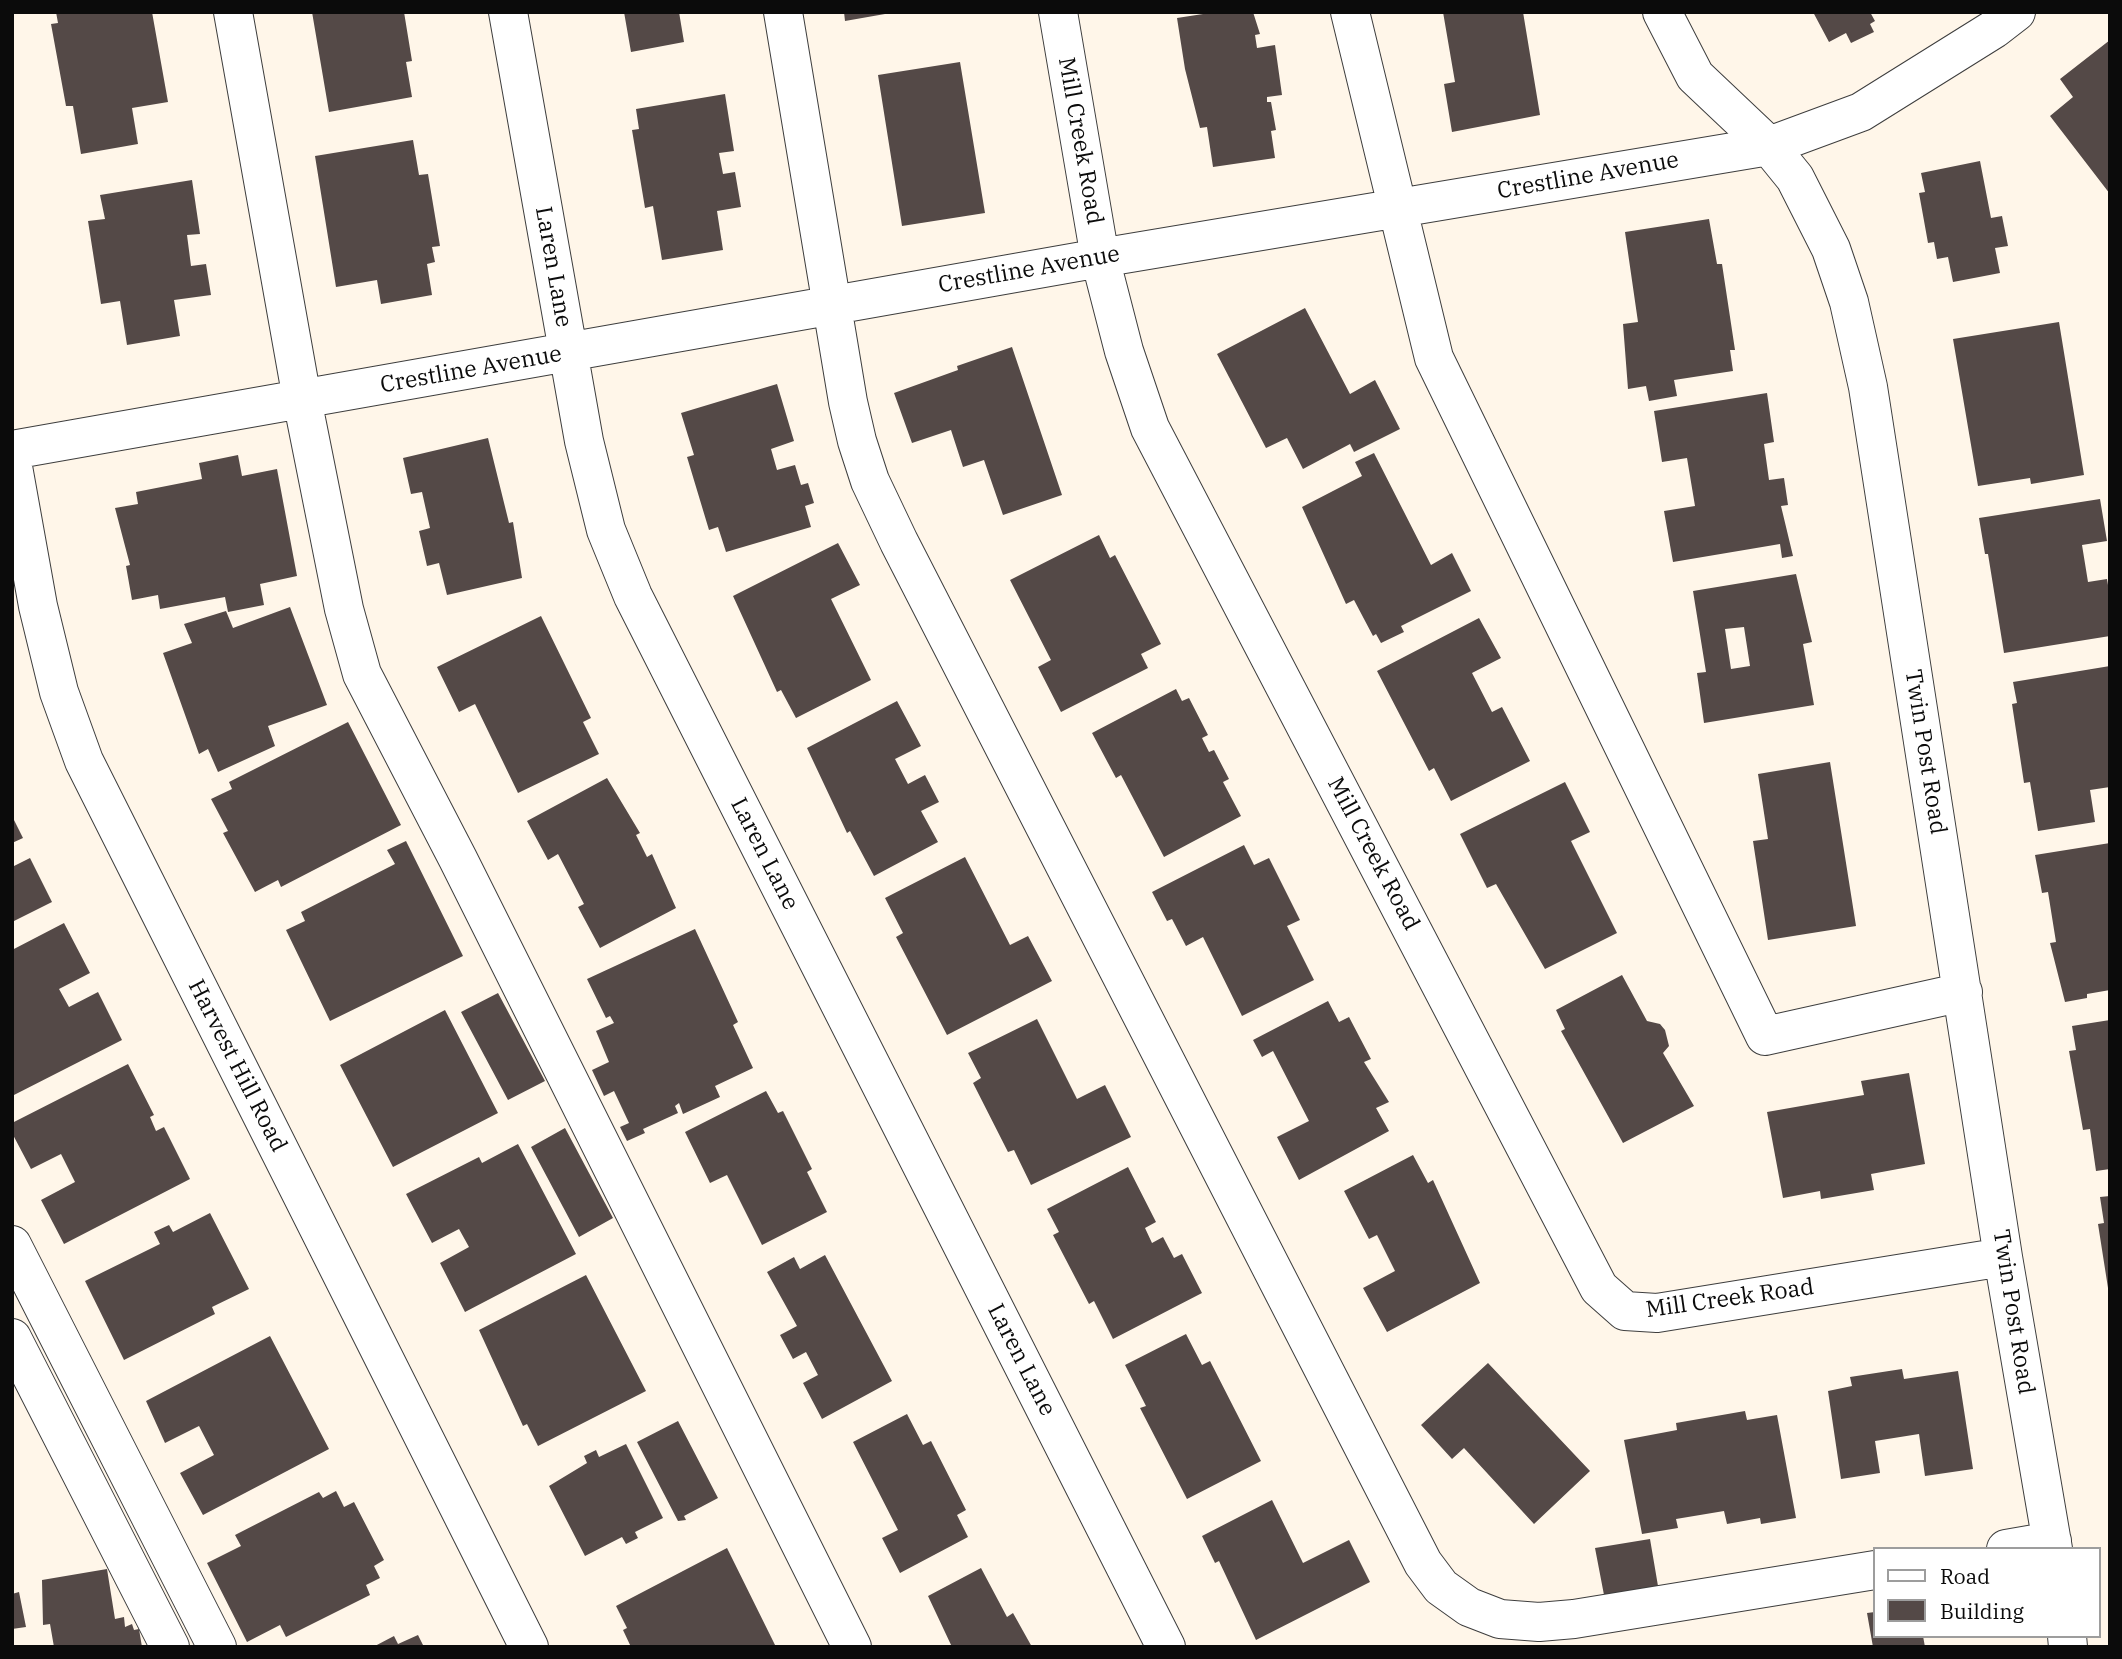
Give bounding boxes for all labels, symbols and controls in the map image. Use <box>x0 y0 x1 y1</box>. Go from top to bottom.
street label: Mill Creek Road <box>1052 55 1108 227</box>
street label: Crestline Avenue <box>1495 146 1681 206</box>
street label: Laren Lane <box>529 205 577 329</box>
street label: Crestline Avenue <box>936 240 1122 300</box>
street label: Crestline Avenue <box>378 340 564 400</box>
street label: Twin Post Road <box>1898 668 1952 836</box>
street label: Mill Creek Road <box>1321 773 1425 935</box>
street label: Laren Lane <box>724 793 804 915</box>
street label: Harvest Hill Road <box>182 975 292 1157</box>
street label: Twin Post Road <box>1986 1228 2040 1396</box>
street label: Mill Creek Road <box>1644 1274 1816 1324</box>
street label: Laren Lane <box>981 1299 1061 1421</box>
legend <box>1874 1547 2101 1638</box>
text: Road <box>1940 1562 1990 1590</box>
text: Building <box>1940 1597 2024 1625</box>

